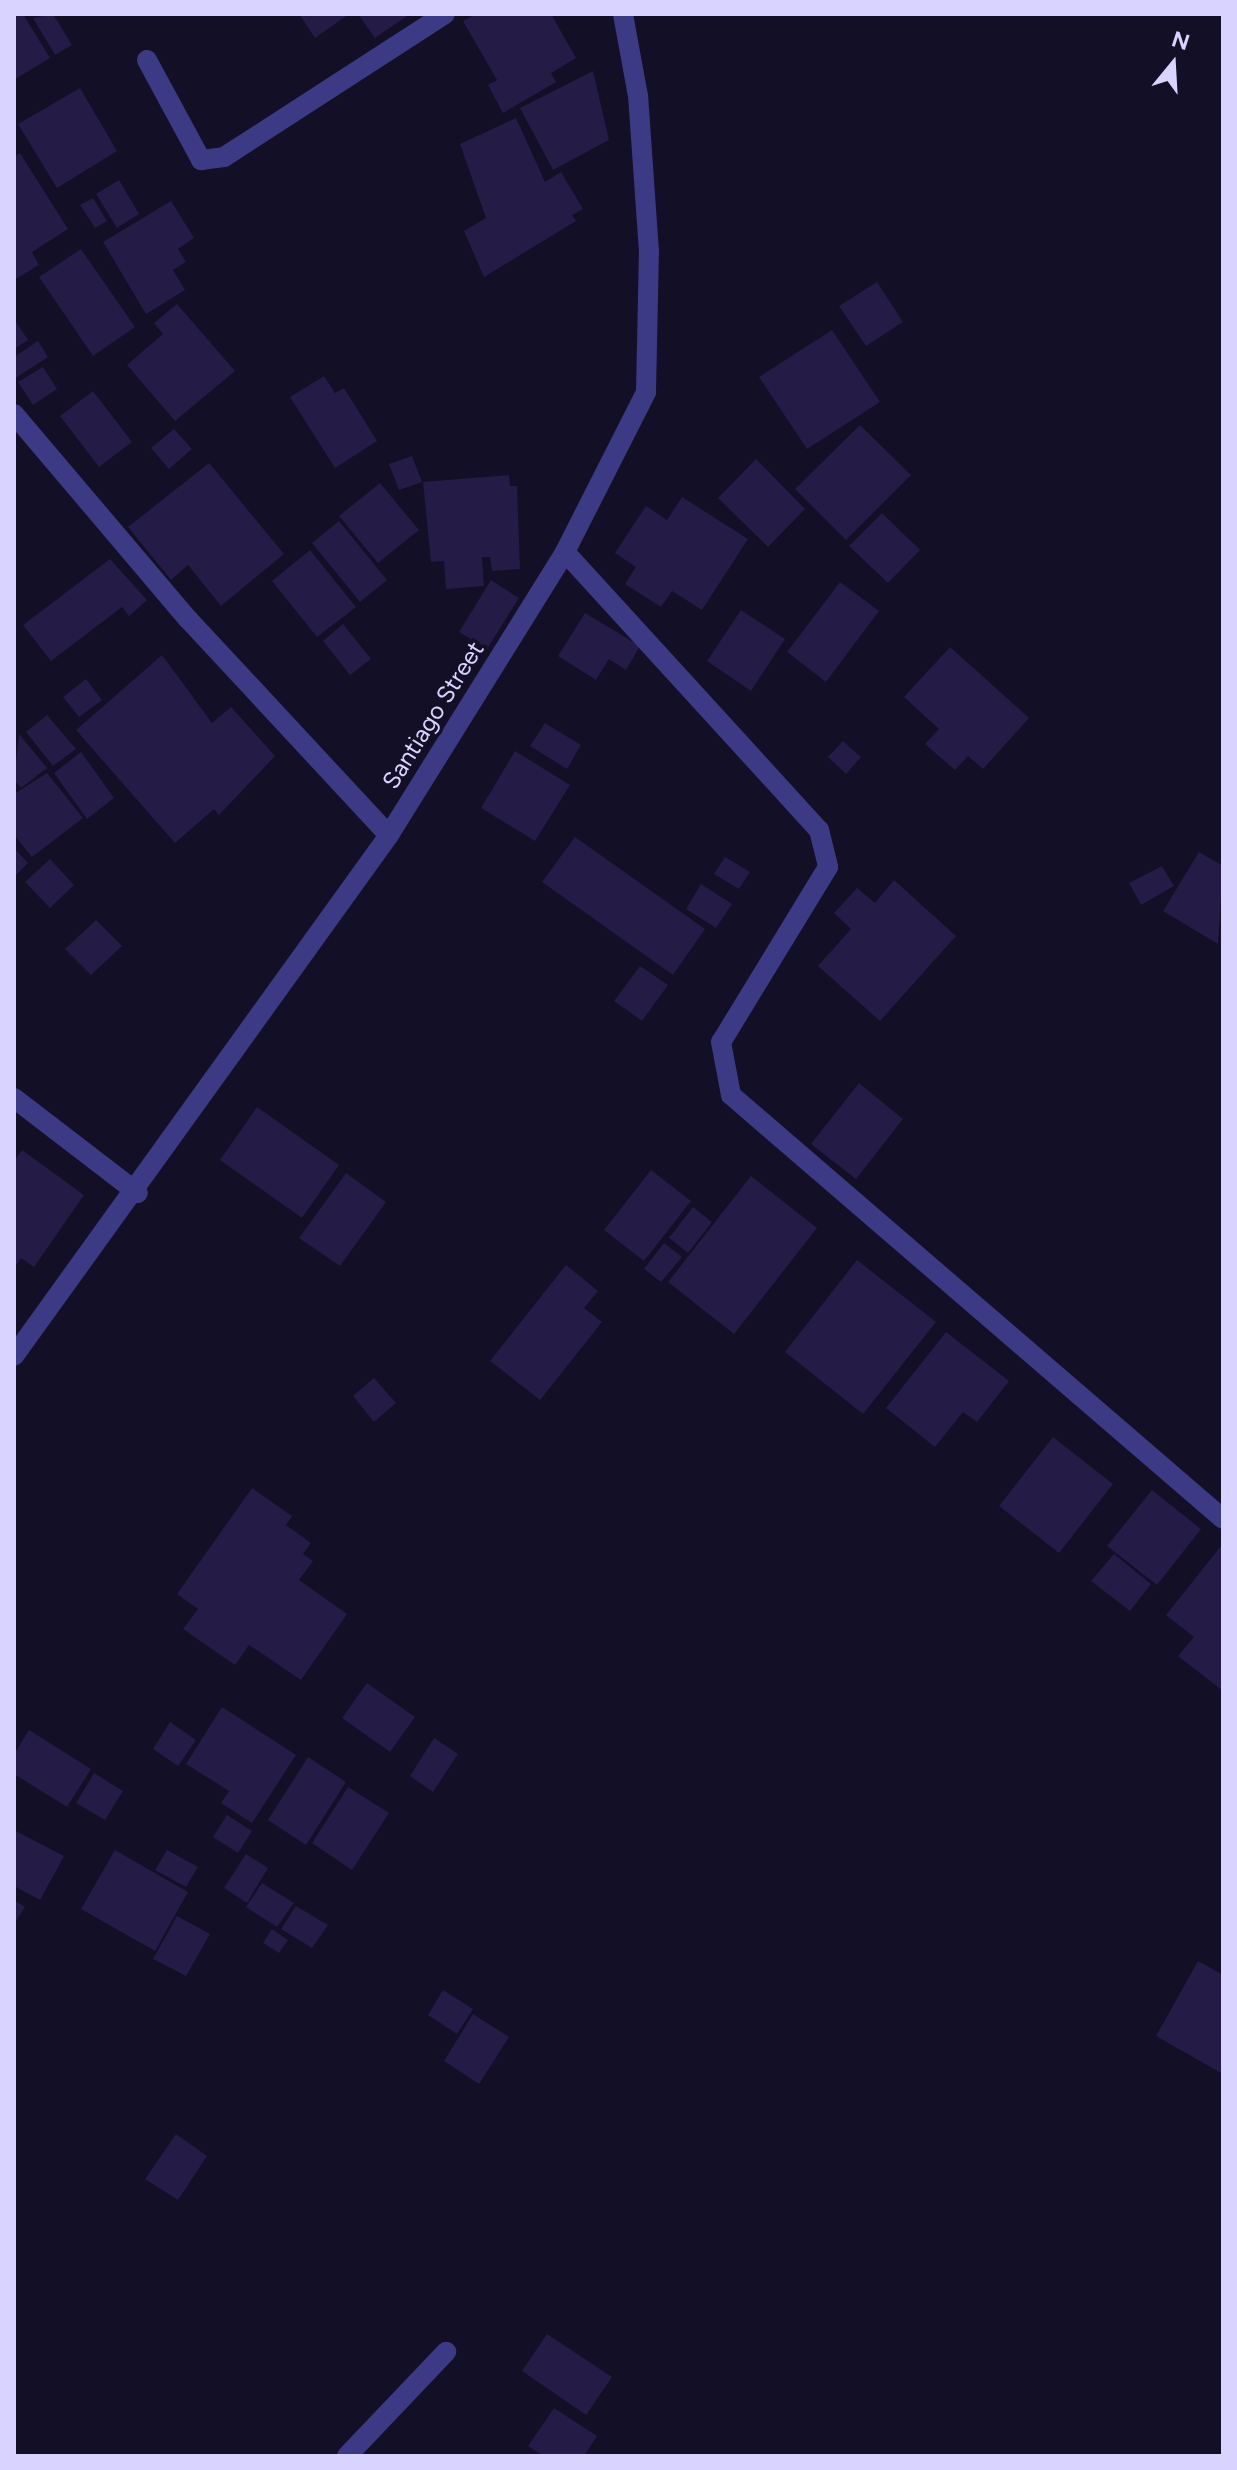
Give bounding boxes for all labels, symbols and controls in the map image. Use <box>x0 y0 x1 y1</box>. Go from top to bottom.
north arrow <box>1133 24 1213 104</box>
text: N <box>1168 25 1193 56</box>
street label: Santiago Street <box>376 636 490 794</box>

